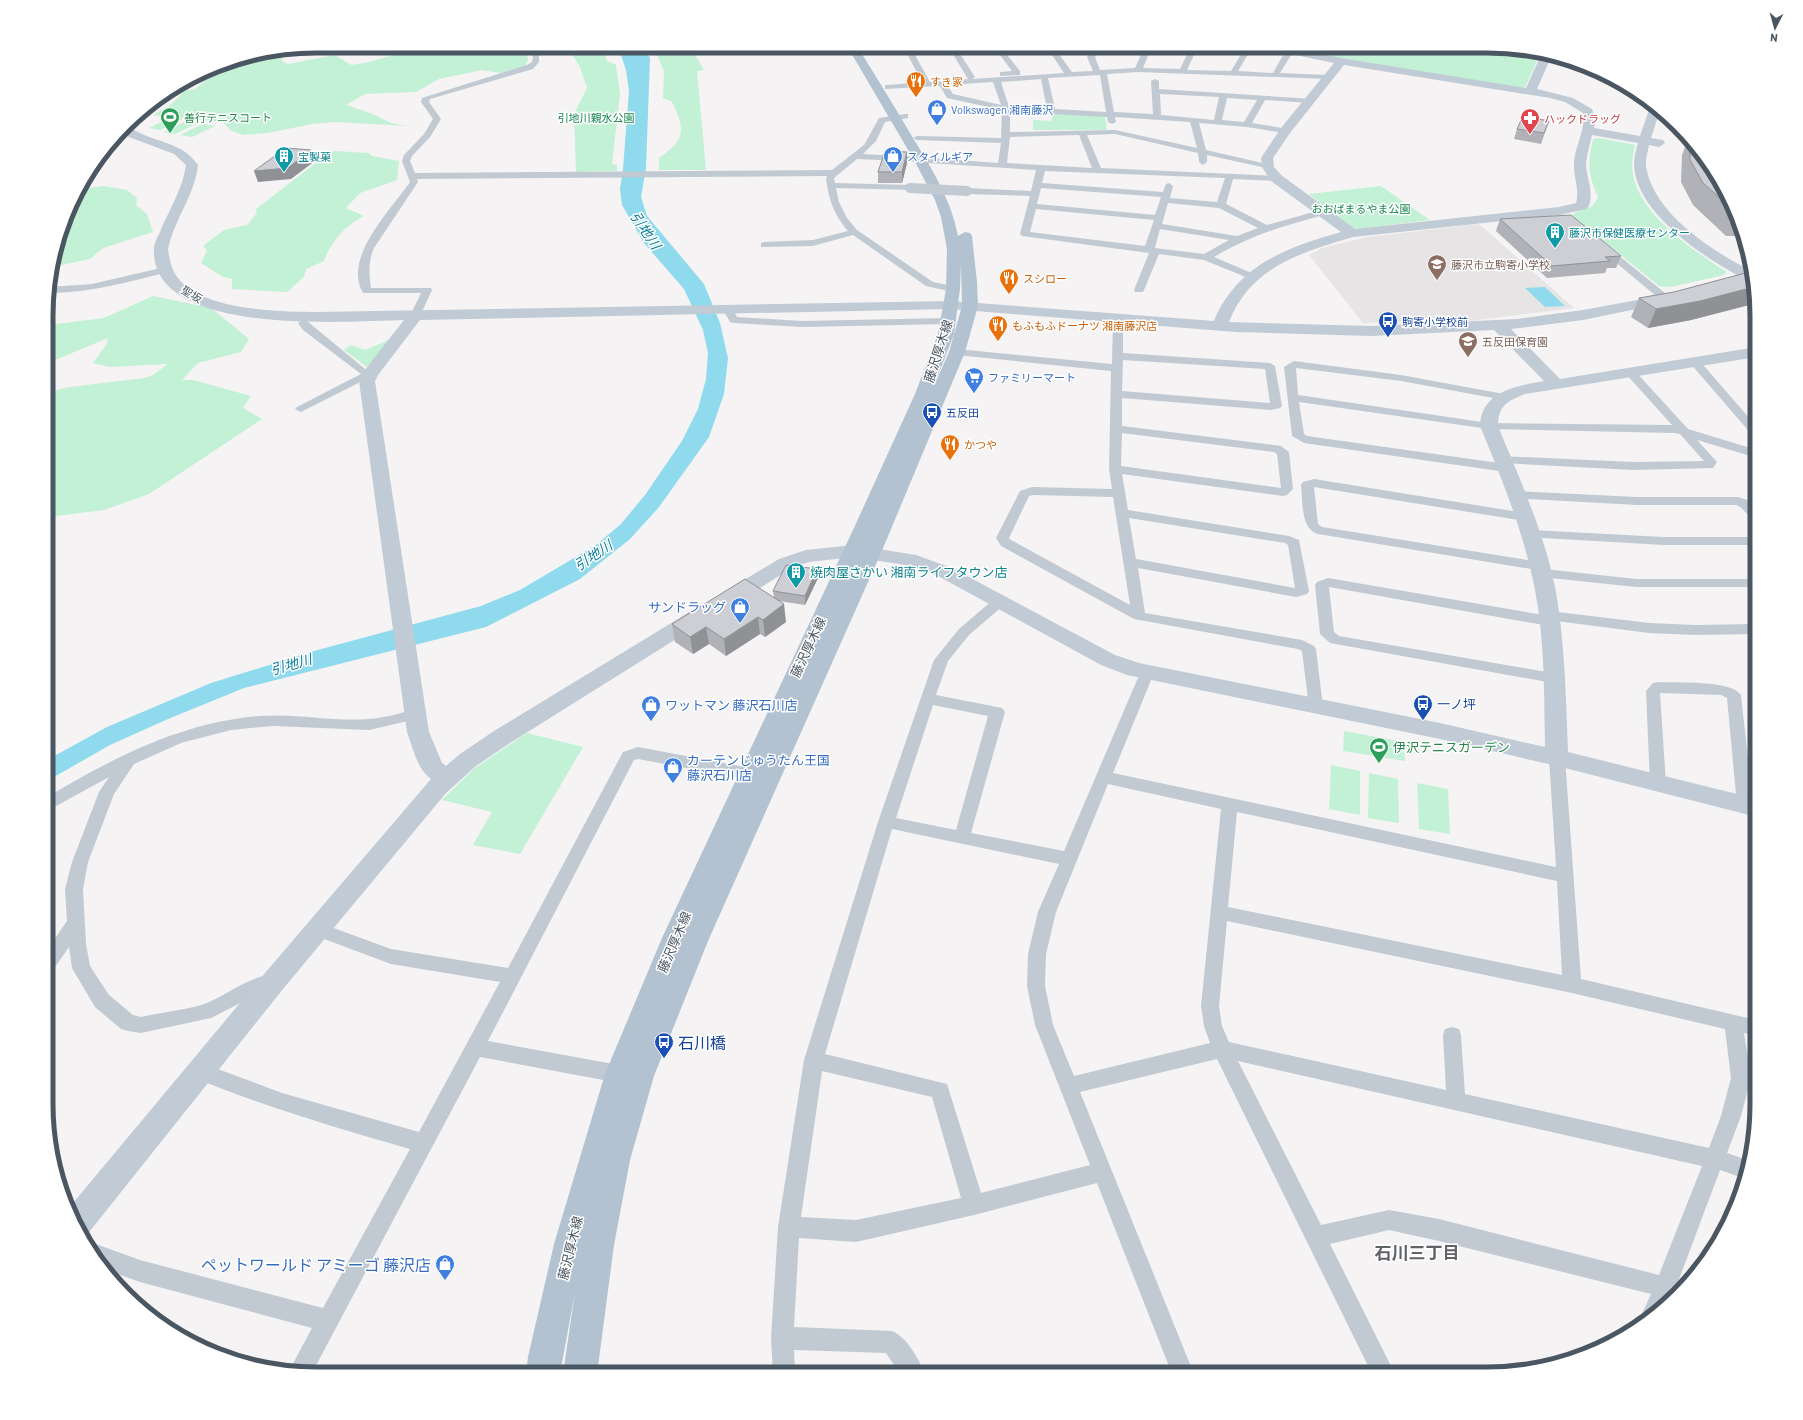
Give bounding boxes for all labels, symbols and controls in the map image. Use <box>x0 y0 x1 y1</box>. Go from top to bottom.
north arrow <box>1755 8 1795 48</box>
text: N <box>1770 32 1778 45</box>
restaurant icon: すき家 <box>905 70 927 98</box>
place label: すき家 <box>930 75 963 88</box>
shop icon: Volkswagen 湘南藤沢 <box>926 98 948 126</box>
place label: Volkswagen 湘南藤沢 <box>951 103 1053 116</box>
sports icon: 善行テニスコート <box>159 106 181 134</box>
pharmacy icon: ハックドラッグ <box>1519 107 1541 135</box>
place label: 善行テニスコート <box>184 111 272 124</box>
park label: 引地川親水公園 <box>558 111 635 124</box>
place label: ハックドラッグ <box>1544 112 1621 125</box>
building icon: 宝製菓 <box>273 145 295 173</box>
shop icon: スタイルギア <box>882 145 904 173</box>
place label: 宝製菓 <box>298 150 331 163</box>
place label: スタイルギア <box>907 150 973 163</box>
park label: おおばまるやま公園 <box>1312 202 1411 215</box>
water label: 引地川 <box>627 208 666 254</box>
building icon: 藤沢市保健医療センター <box>1544 221 1566 249</box>
place label: 藤沢市保健医療センター <box>1569 226 1690 239</box>
school or university icon: 藤沢市立駒寄小学校 <box>1426 253 1448 281</box>
place label: 藤沢市立駒寄小学校 <box>1451 258 1550 271</box>
restaurant icon: スシロー <box>998 267 1020 295</box>
place label: スシロー <box>1023 272 1067 285</box>
street label: 聖坂 <box>179 283 205 305</box>
bus stop icon: 駒寄小学校前 <box>1377 310 1399 338</box>
restaurant icon: もふもふドーナツ 湘南藤沢店 <box>987 314 1009 342</box>
place label: 駒寄小学校前 <box>1402 315 1468 328</box>
street label: 藤沢厚木線 <box>920 318 956 384</box>
place label: もふもふドーナツ 湘南藤沢店 <box>1012 319 1157 332</box>
school or university icon: 五反田保育園 <box>1457 330 1479 358</box>
place label: 五反田保育園 <box>1482 335 1548 348</box>
supermarket icon: ファミリーマート <box>963 366 985 394</box>
place label: ファミリーマート <box>988 371 1076 384</box>
bus stop icon: 五反田 <box>921 401 943 429</box>
place label: 五反田 <box>946 406 979 419</box>
restaurant icon: かつや <box>939 433 961 461</box>
place label: かつや <box>964 438 997 451</box>
water label: 引地川 <box>571 535 617 574</box>
building icon: 焼肉屋さかい 湘南ライフタウン店 <box>785 561 807 589</box>
place label: 焼肉屋さかい 湘南ライフタウン店 <box>810 564 1008 580</box>
shop icon: サンドラッグ <box>729 596 751 624</box>
place label: サンドラッグ <box>648 599 726 615</box>
street label: 藤沢厚木線 <box>787 614 829 680</box>
water label: 引地川 <box>268 649 315 678</box>
bus stop icon: 一ノ坪 <box>1412 693 1434 721</box>
shop icon: ワットマン 藤沢石川店 <box>640 694 662 722</box>
place label: 一ノ坪 <box>1437 696 1476 712</box>
place label: ワットマン 藤沢石川店 <box>665 697 798 713</box>
sports icon: 伊沢テニスガーデン <box>1368 736 1390 764</box>
place label: 伊沢テニスガーデン <box>1393 739 1510 755</box>
place label: カーテンじゅうたん王国 藤沢石川店 <box>687 752 830 783</box>
shop icon: カーテンじゅうたん王国 藤沢石川店 <box>662 756 684 784</box>
street label: 藤沢厚木線 <box>654 909 694 975</box>
bus stop icon: 石川橋 <box>653 1031 675 1059</box>
place label: 石川橋 <box>678 1033 726 1052</box>
street label: 藤沢厚木線 <box>554 1215 586 1281</box>
district label: 石川三丁目 <box>1375 1242 1460 1262</box>
shop icon: ペットワールド アミーゴ 藤沢店 <box>434 1253 456 1281</box>
place label: ペットワールド アミーゴ 藤沢店 <box>201 1255 431 1274</box>

